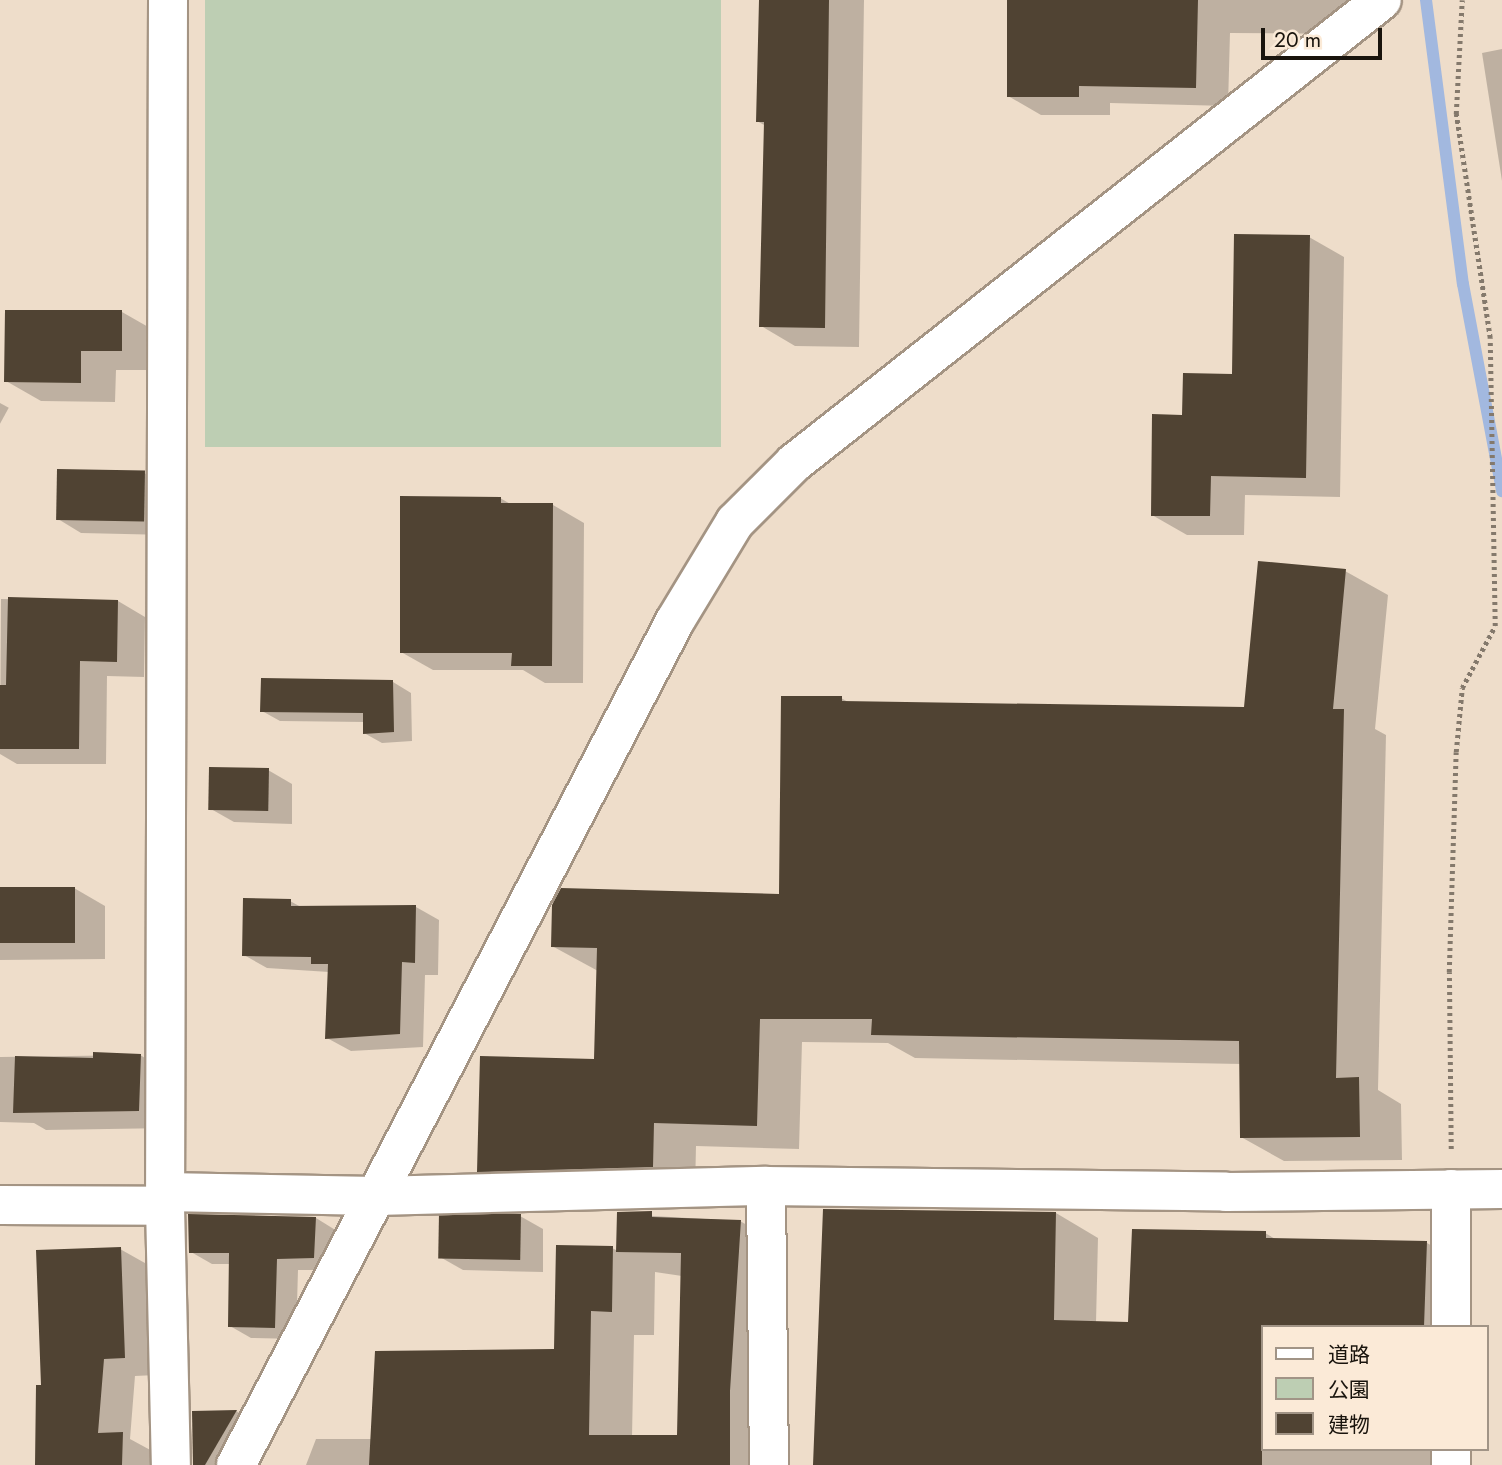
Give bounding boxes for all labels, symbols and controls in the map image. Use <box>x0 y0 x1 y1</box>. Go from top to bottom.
scale bar <box>1264 14 1385 58</box>
text: 20 m <box>1274 25 1321 55</box>
legend <box>1260 1325 1488 1451</box>
text: 道路 <box>1328 1340 1370 1370</box>
text: 公園 <box>1328 1375 1370 1405</box>
text: 建物 <box>1328 1410 1370 1440</box>

